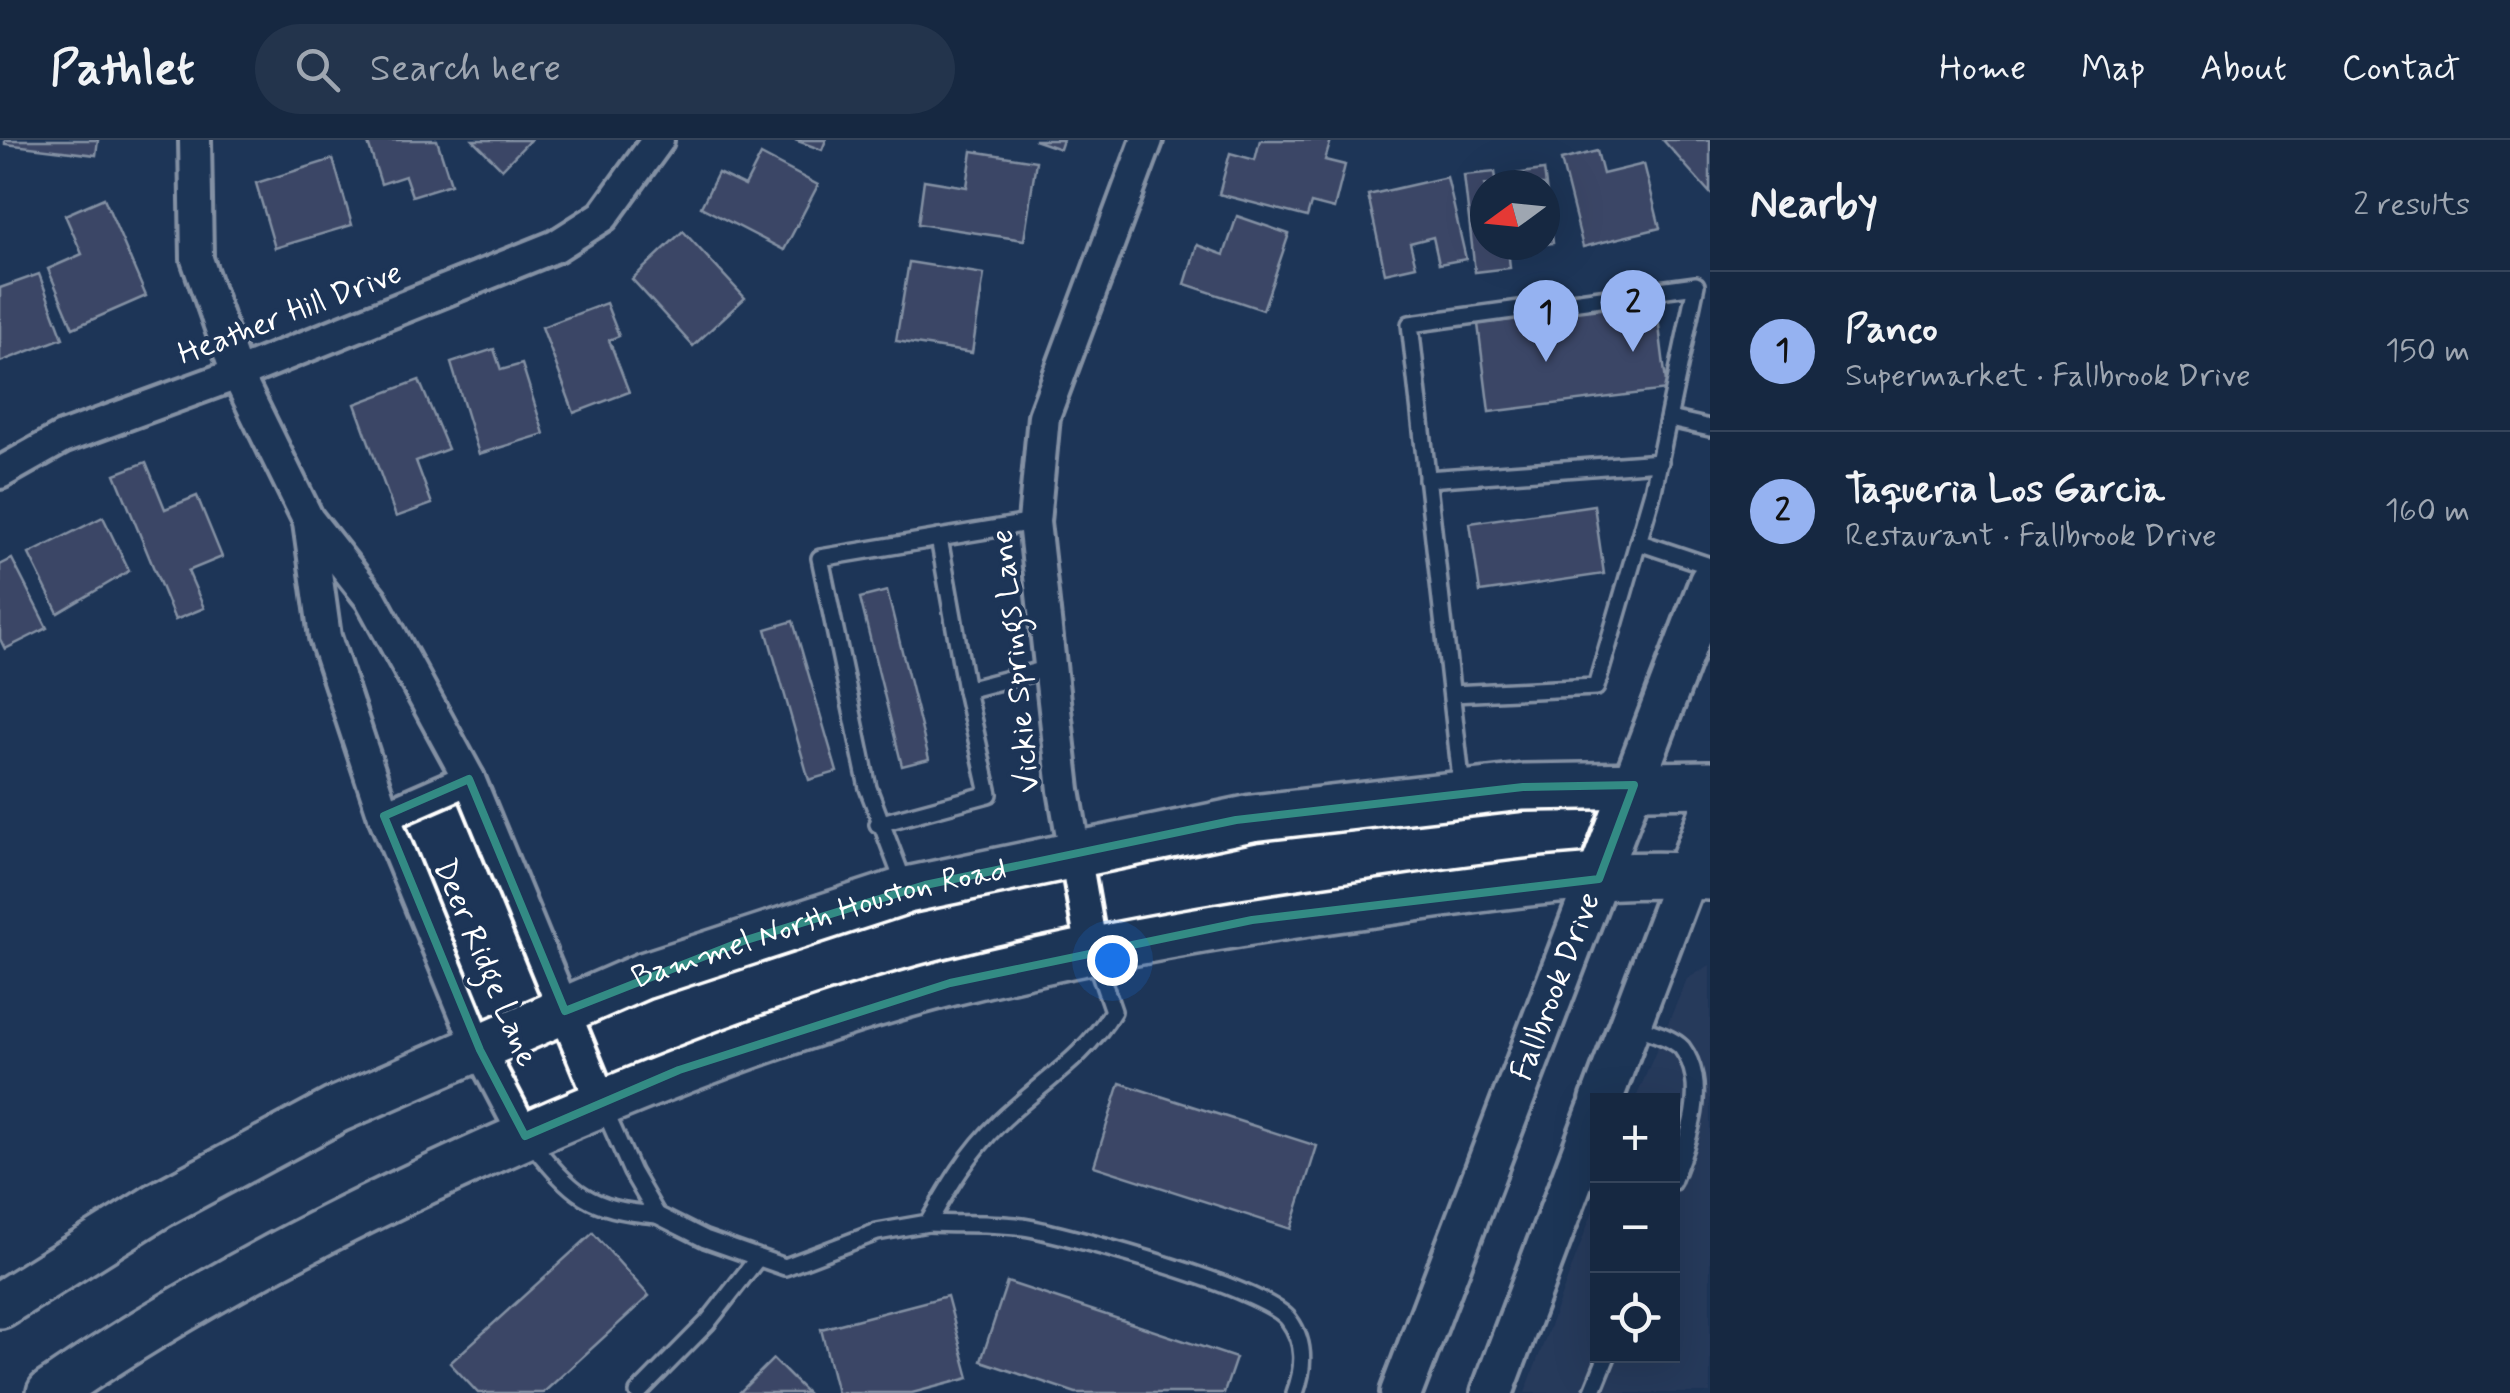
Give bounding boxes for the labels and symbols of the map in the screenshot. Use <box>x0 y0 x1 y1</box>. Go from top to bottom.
north arrow <box>1470 170 1560 260</box>
street label: Heather Hill Drive <box>172 252 408 376</box>
pin: 2 <box>1600 270 1666 352</box>
pin: 1 <box>1514 280 1578 362</box>
street label: Vickie Springs Lane <box>981 527 1054 795</box>
street label: Bammel North Houston Road <box>625 849 1010 999</box>
street label: Deer Ridge Lane <box>420 853 548 1074</box>
street label: Fallbrook Drive <box>1501 886 1611 1087</box>
your location <box>1087 935 1138 986</box>

